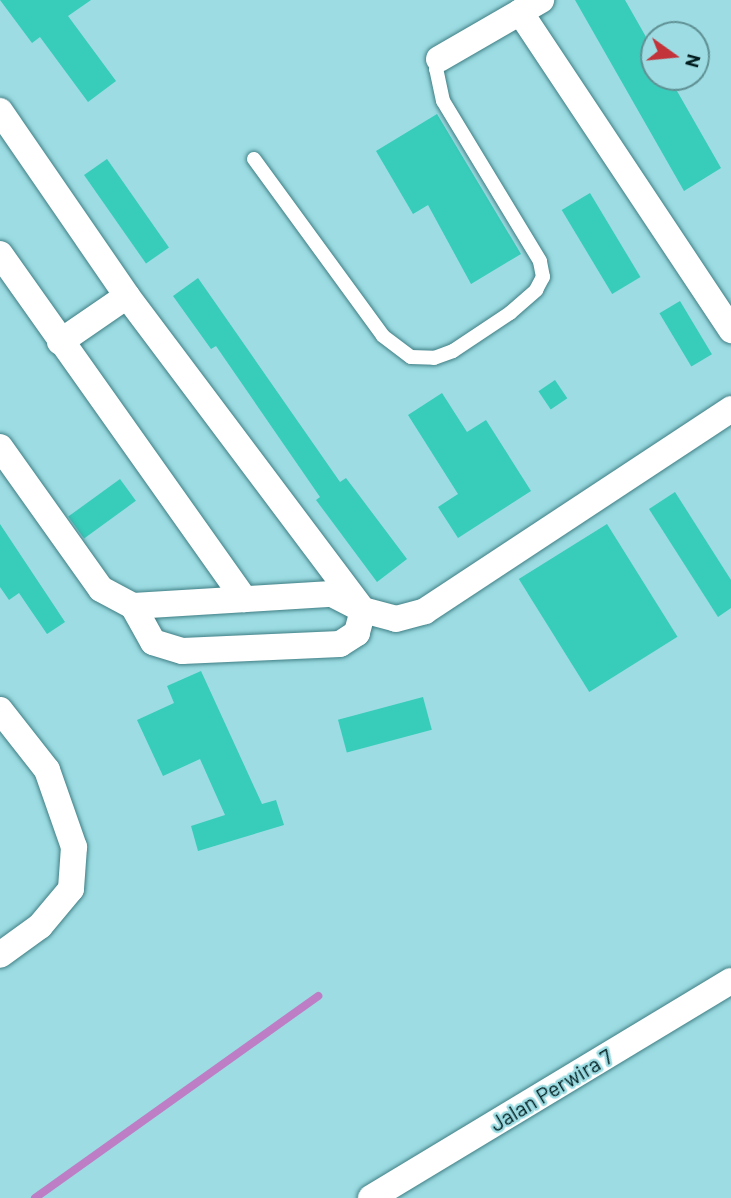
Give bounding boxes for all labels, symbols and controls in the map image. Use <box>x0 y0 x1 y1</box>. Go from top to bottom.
north arrow <box>640 21 710 91</box>
text: N <box>681 52 707 70</box>
street label: Jalan Perwira 7 <box>485 1044 617 1136</box>

